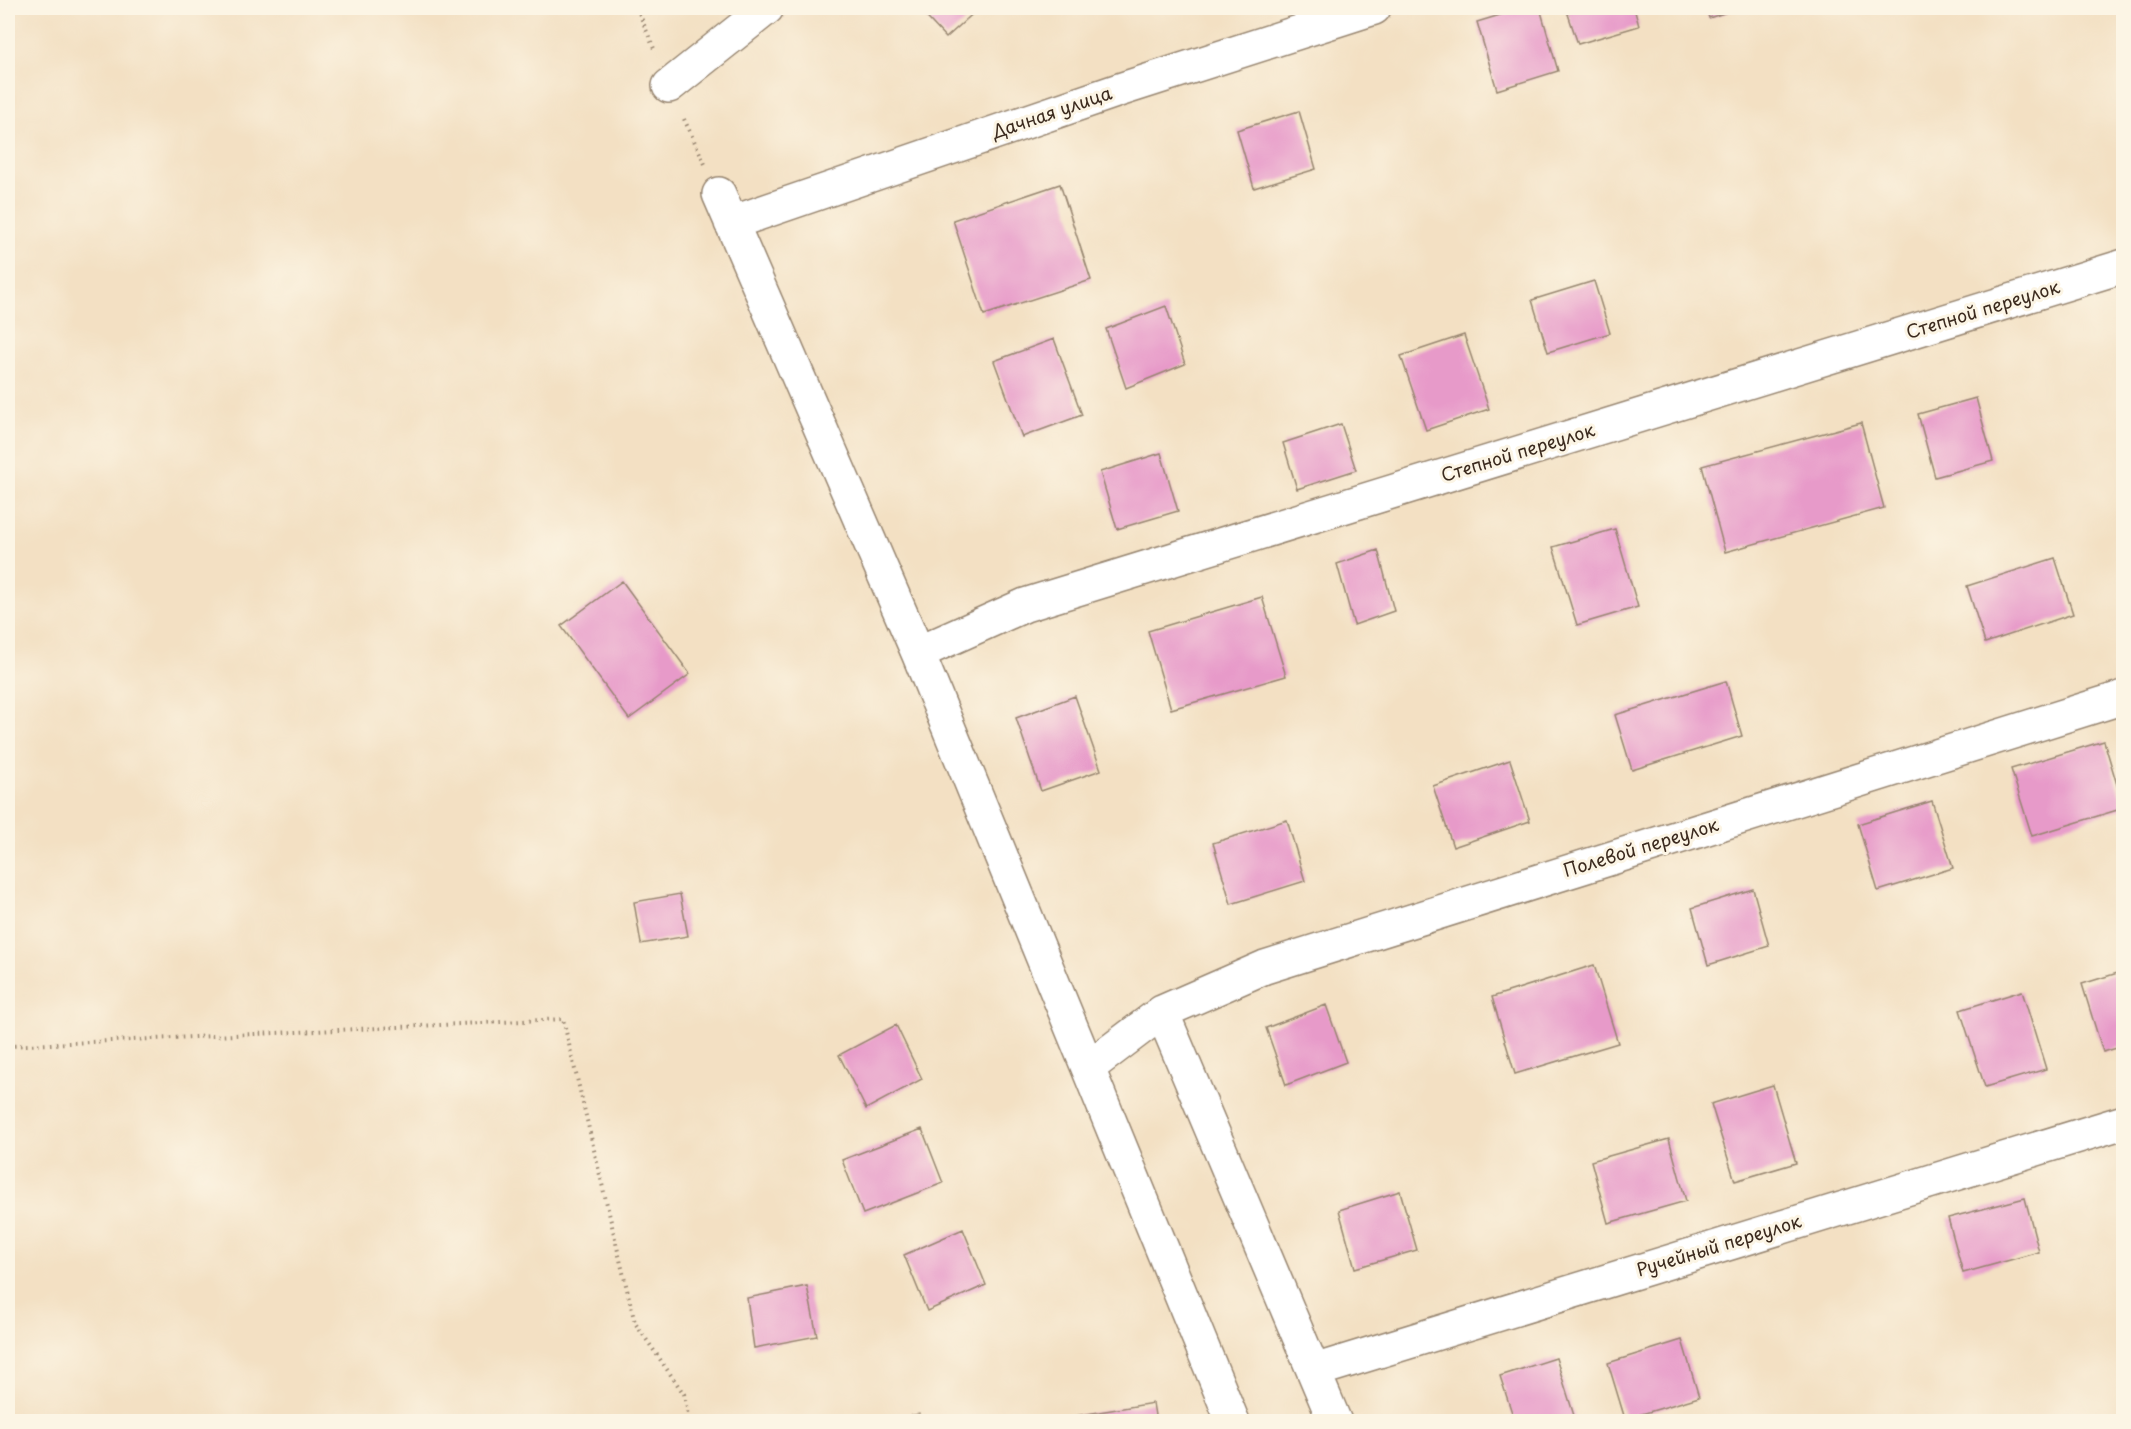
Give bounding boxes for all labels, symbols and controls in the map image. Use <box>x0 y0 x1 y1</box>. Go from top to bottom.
street label: Дачная улица <box>987 78 1116 145</box>
street label: Степной переулок <box>1902 272 2063 345</box>
street label: Степной переулок <box>1437 415 1598 488</box>
street label: Полевой переулок <box>1560 810 1722 883</box>
street label: Ручейный переулок <box>1633 1207 1805 1283</box>

